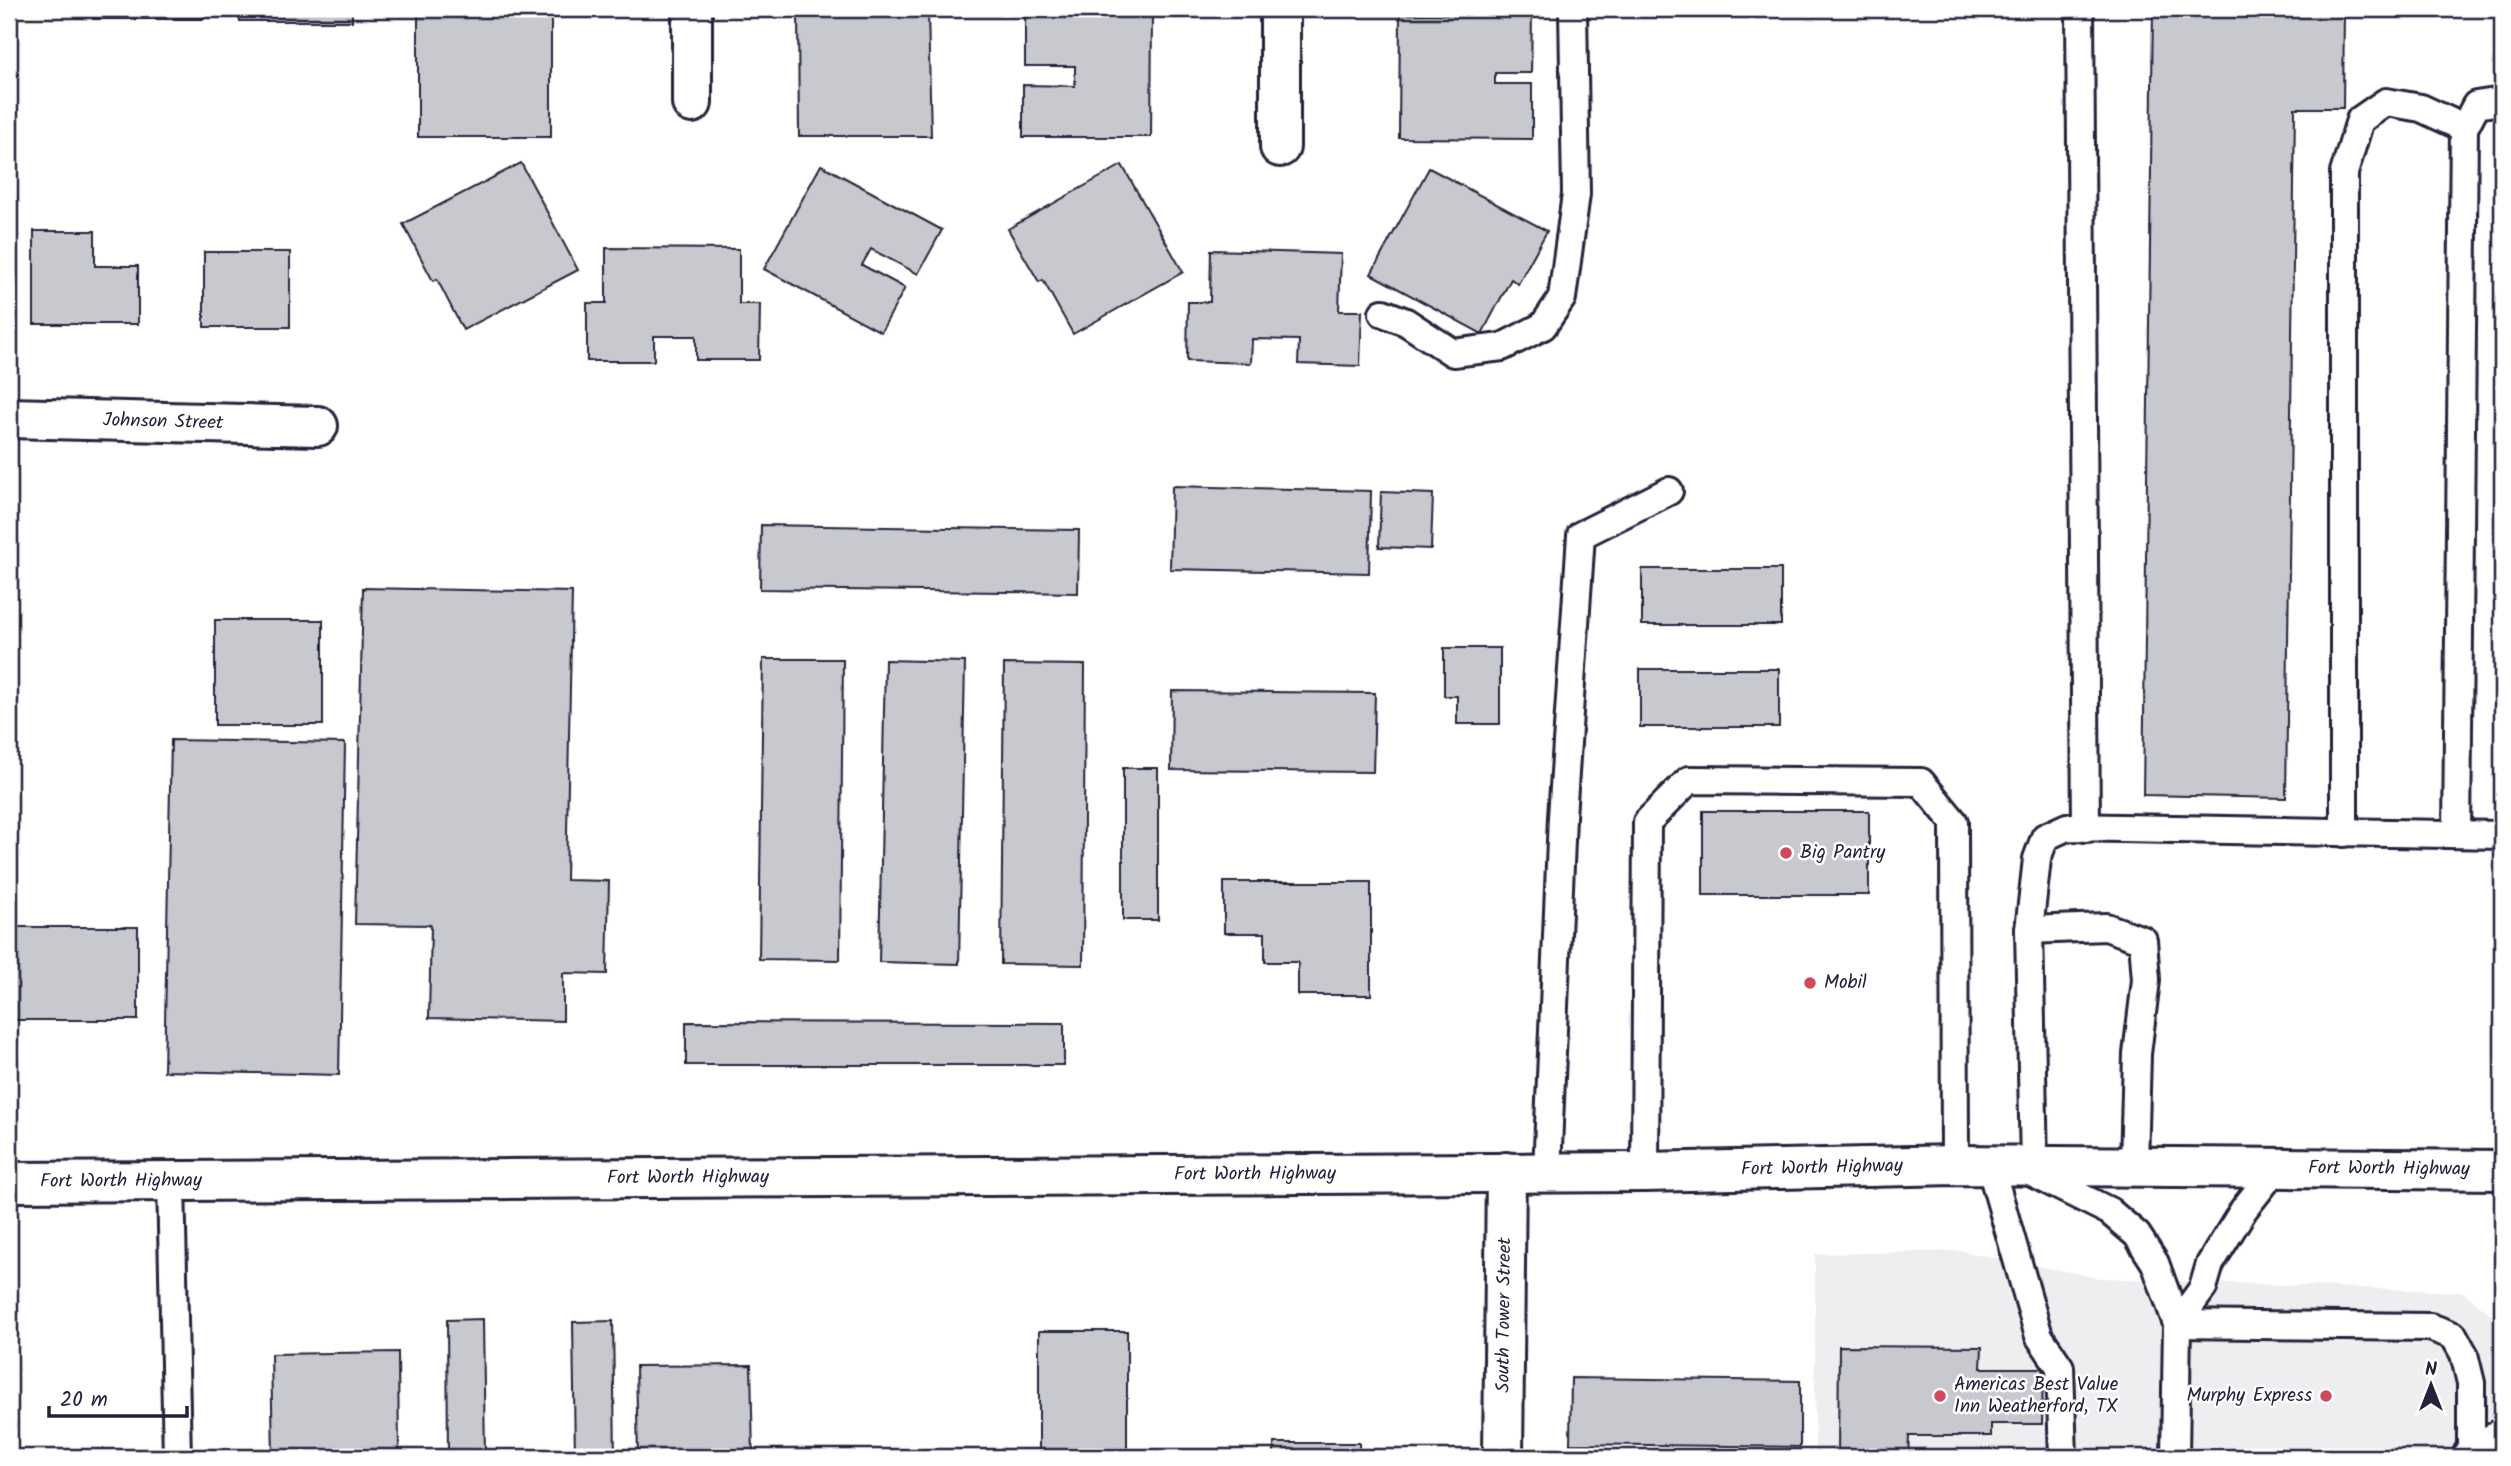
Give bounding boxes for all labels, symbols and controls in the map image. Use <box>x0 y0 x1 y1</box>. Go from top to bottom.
street label: Johnson Street <box>102 405 224 439</box>
place label: Big Pantry <box>1800 838 1886 868</box>
marker: Big Pantry <box>1778 845 1794 861</box>
place label: Mobil <box>1824 968 1867 998</box>
marker: Mobil <box>1802 975 1818 991</box>
street label: Fort Worth Highway <box>1741 1151 1904 1185</box>
street label: Fort Worth Highway <box>2308 1153 2471 1185</box>
street label: Fort Worth Highway <box>1174 1159 1337 1190</box>
street label: Fort Worth Highway <box>607 1162 770 1193</box>
street label: Fort Worth Highway <box>40 1166 203 1197</box>
street label: South Tower Street <box>1489 1237 1520 1393</box>
north arrow <box>2396 1350 2466 1420</box>
text: N <box>2425 1355 2437 1385</box>
place label: Americas Best Value Inn Weatherford, TX <box>1954 1370 2119 1422</box>
scale bar <box>49 1375 187 1419</box>
place label: Murphy Express <box>2186 1381 2312 1411</box>
text: 20 m <box>60 1384 108 1417</box>
marker: Americas Best Value Inn Weatherford, TX <box>1932 1388 1948 1404</box>
marker: Murphy Express <box>2318 1388 2334 1404</box>

